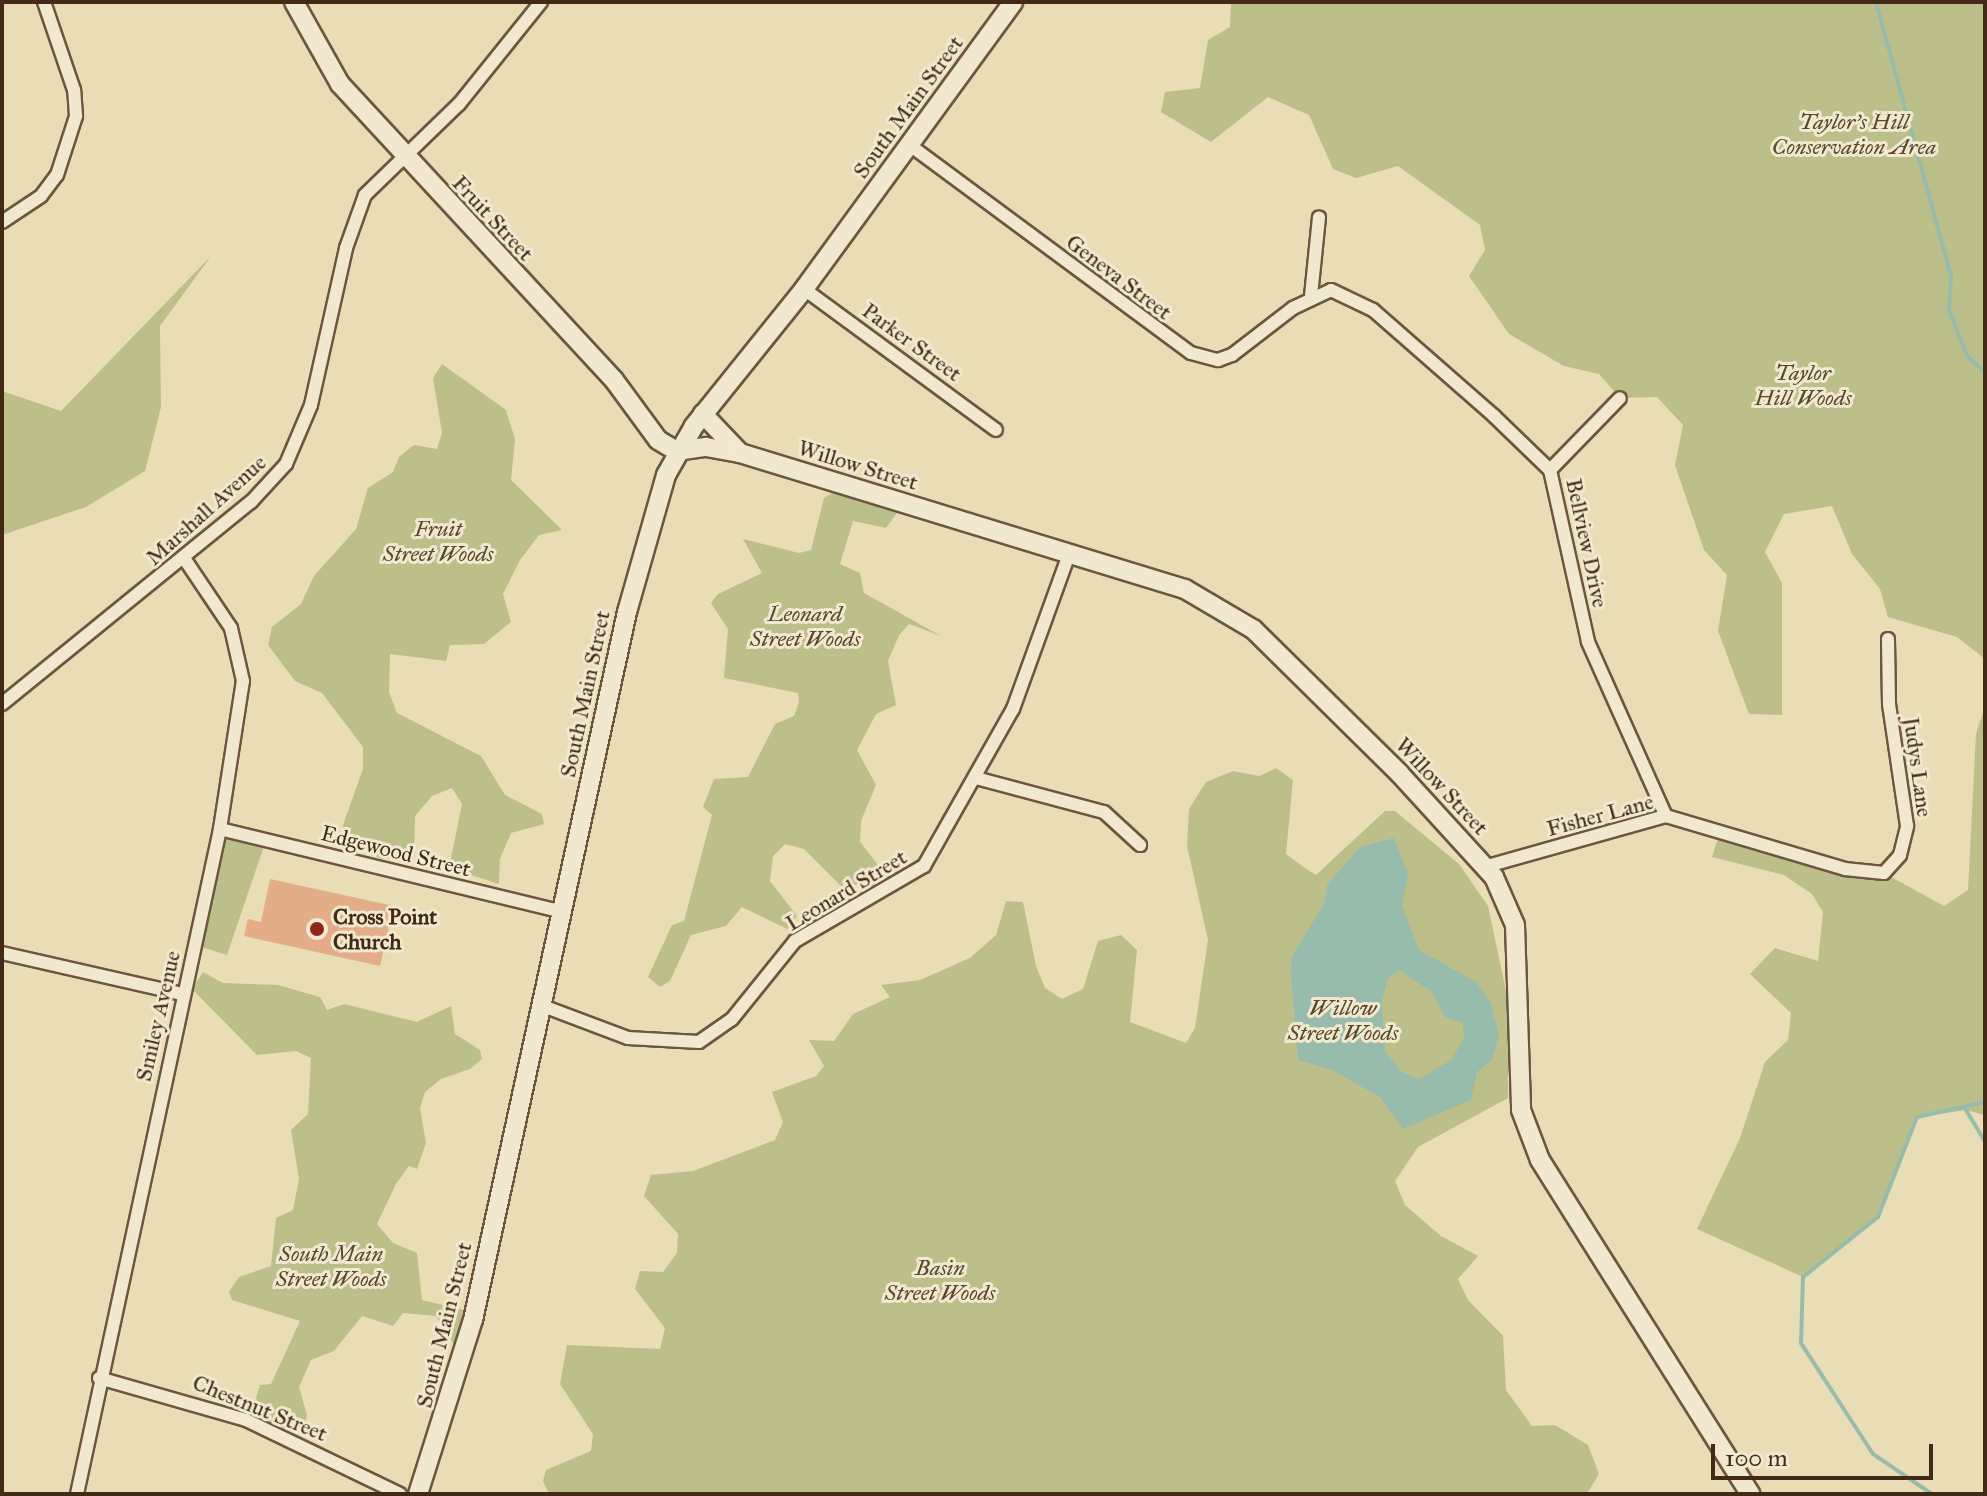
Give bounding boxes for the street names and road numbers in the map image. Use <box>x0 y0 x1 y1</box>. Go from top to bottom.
street label: South Main Street <box>847 31 969 183</box>
street label: Fruit Street <box>447 170 539 266</box>
street label: Geneva Street <box>1061 229 1177 325</box>
street label: Parker Street <box>857 297 967 387</box>
street label: Willow Street <box>795 434 921 496</box>
street label: Marshall Avenue <box>141 449 271 571</box>
street label: Bellview Drive <box>1560 476 1614 610</box>
street label: South Main Street <box>554 608 616 780</box>
street label: Judys Lane <box>1898 715 1938 819</box>
street label: Willow Street <box>1390 732 1494 840</box>
street label: Fisher Lane <box>1544 788 1656 842</box>
street label: Edgewood Street <box>318 820 474 882</box>
street label: Leonard Street <box>781 844 911 936</box>
street label: Smiley Avenue <box>130 948 186 1084</box>
street label: South Main Street <box>411 1239 477 1411</box>
street label: Chestnut Street <box>189 1369 331 1447</box>

